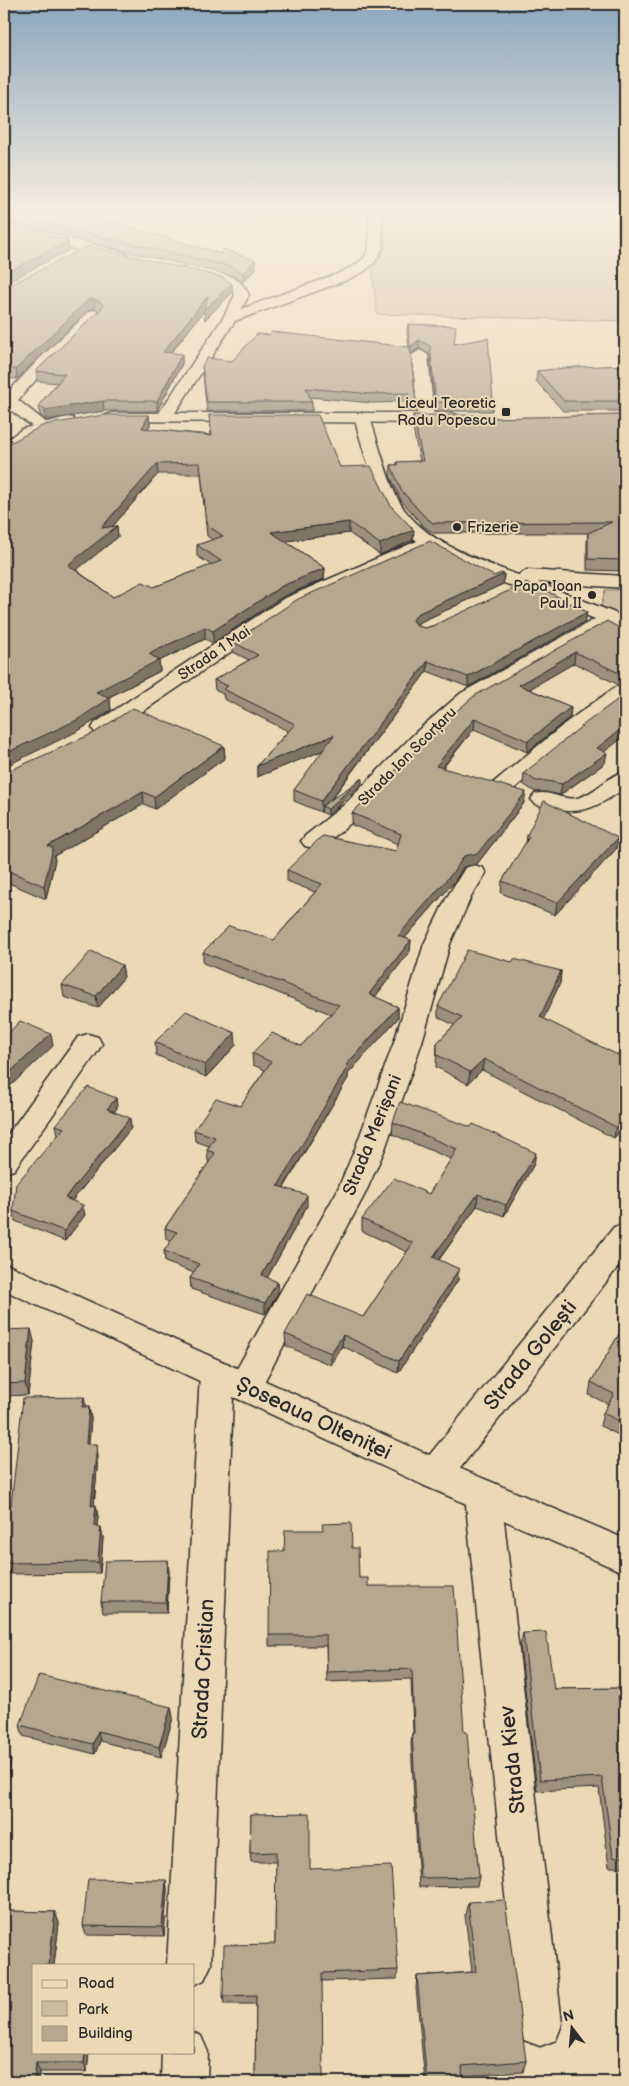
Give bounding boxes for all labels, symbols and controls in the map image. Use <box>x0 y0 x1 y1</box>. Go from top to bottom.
place label: Liceul Teoretic Radu Popescu <box>397 394 496 430</box>
marker: Liceul Teoretic Radu Popescu <box>500 406 512 418</box>
place label: Frizerie <box>467 518 519 537</box>
marker: Frizerie <box>451 521 463 533</box>
place label: Papa Ioan Paul II <box>513 577 582 613</box>
marker: Papa Ioan Paul II <box>586 589 598 601</box>
street label: Strada 1 Mai <box>174 622 254 685</box>
street label: Strada Ion Scorțaru <box>354 703 461 810</box>
street label: Strada Merișani <box>339 1072 406 1199</box>
street label: Strada Golești <box>478 1295 582 1415</box>
street label: Șoseaua Olteniței <box>232 1372 395 1465</box>
street label: Strada Cristian <box>187 1598 220 1740</box>
street label: Strada Kiev <box>494 1704 531 1815</box>
legend <box>32 1964 195 2054</box>
text: Road <box>78 1974 114 1993</box>
text: Park <box>78 2000 109 2019</box>
north arrow <box>546 2004 596 2054</box>
text: N <box>561 2006 576 2026</box>
text: Building <box>78 2024 133 2043</box>

